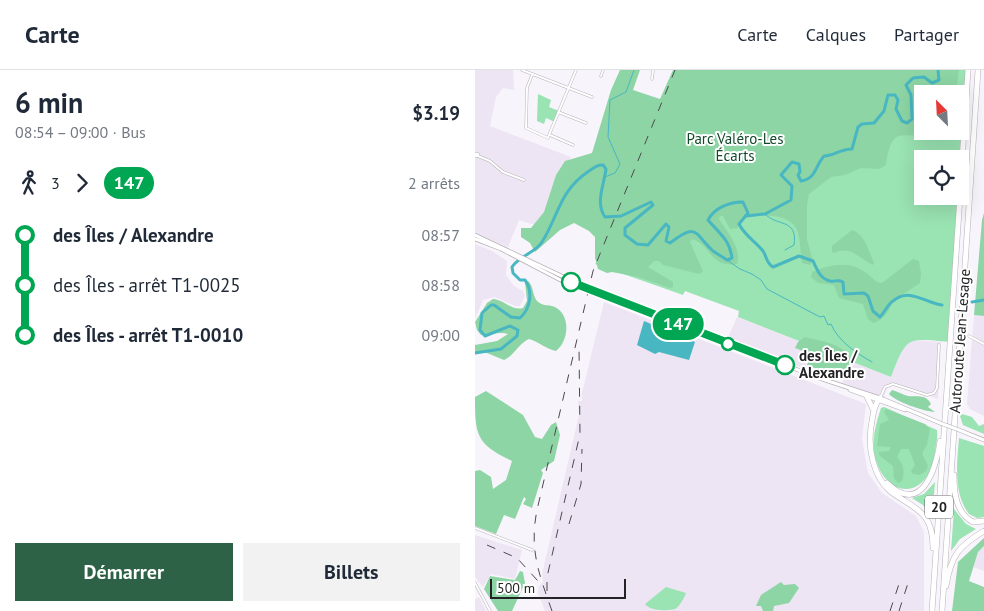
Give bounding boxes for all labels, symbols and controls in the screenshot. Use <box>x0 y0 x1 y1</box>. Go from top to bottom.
text: Carte <box>25 19 80 50</box>
text: Carte <box>737 23 778 46</box>
text: Calques <box>806 23 866 46</box>
text: Partager <box>894 23 959 46</box>
text: 6 min <box>15 84 83 121</box>
north arrow <box>914 85 969 140</box>
map controls <box>914 85 969 205</box>
text: $3.19 <box>412 101 460 125</box>
text: 08:54 – 09:00 · Bus <box>15 122 146 142</box>
park label: Parc Valéro-Les Écarts <box>687 129 783 165</box>
button: locate <box>914 150 969 205</box>
icon: walk <box>15 169 43 197</box>
icon: forward <box>68 169 96 197</box>
text: 147 <box>114 171 144 194</box>
text: 3 <box>51 173 60 193</box>
text: 2 arrêts <box>408 173 460 193</box>
text: des Îles / Alexandre <box>53 223 214 247</box>
text: 08:57 <box>422 225 460 245</box>
street label: Autoroute Jean-Lesage <box>945 268 974 414</box>
unlabelled marker <box>561 272 581 292</box>
text: des Îles - arrêt T1-0025 <box>53 273 241 297</box>
text: 08:58 <box>422 275 460 295</box>
line badge: 147 <box>649 308 707 340</box>
text: 147 <box>663 312 693 335</box>
text: des Îles - arrêt T1-0010 <box>53 323 243 347</box>
text: 09:00 <box>422 325 460 345</box>
unlabelled marker <box>721 337 735 351</box>
place label: des Îles / Alexandre <box>799 346 865 382</box>
marker: des Îles / Alexandre <box>775 355 795 375</box>
road number: 20 <box>925 496 953 518</box>
button: Démarrer <box>15 543 233 601</box>
button: Billets <box>243 543 460 601</box>
scale bar <box>490 576 626 599</box>
text: 500 m <box>497 579 535 597</box>

